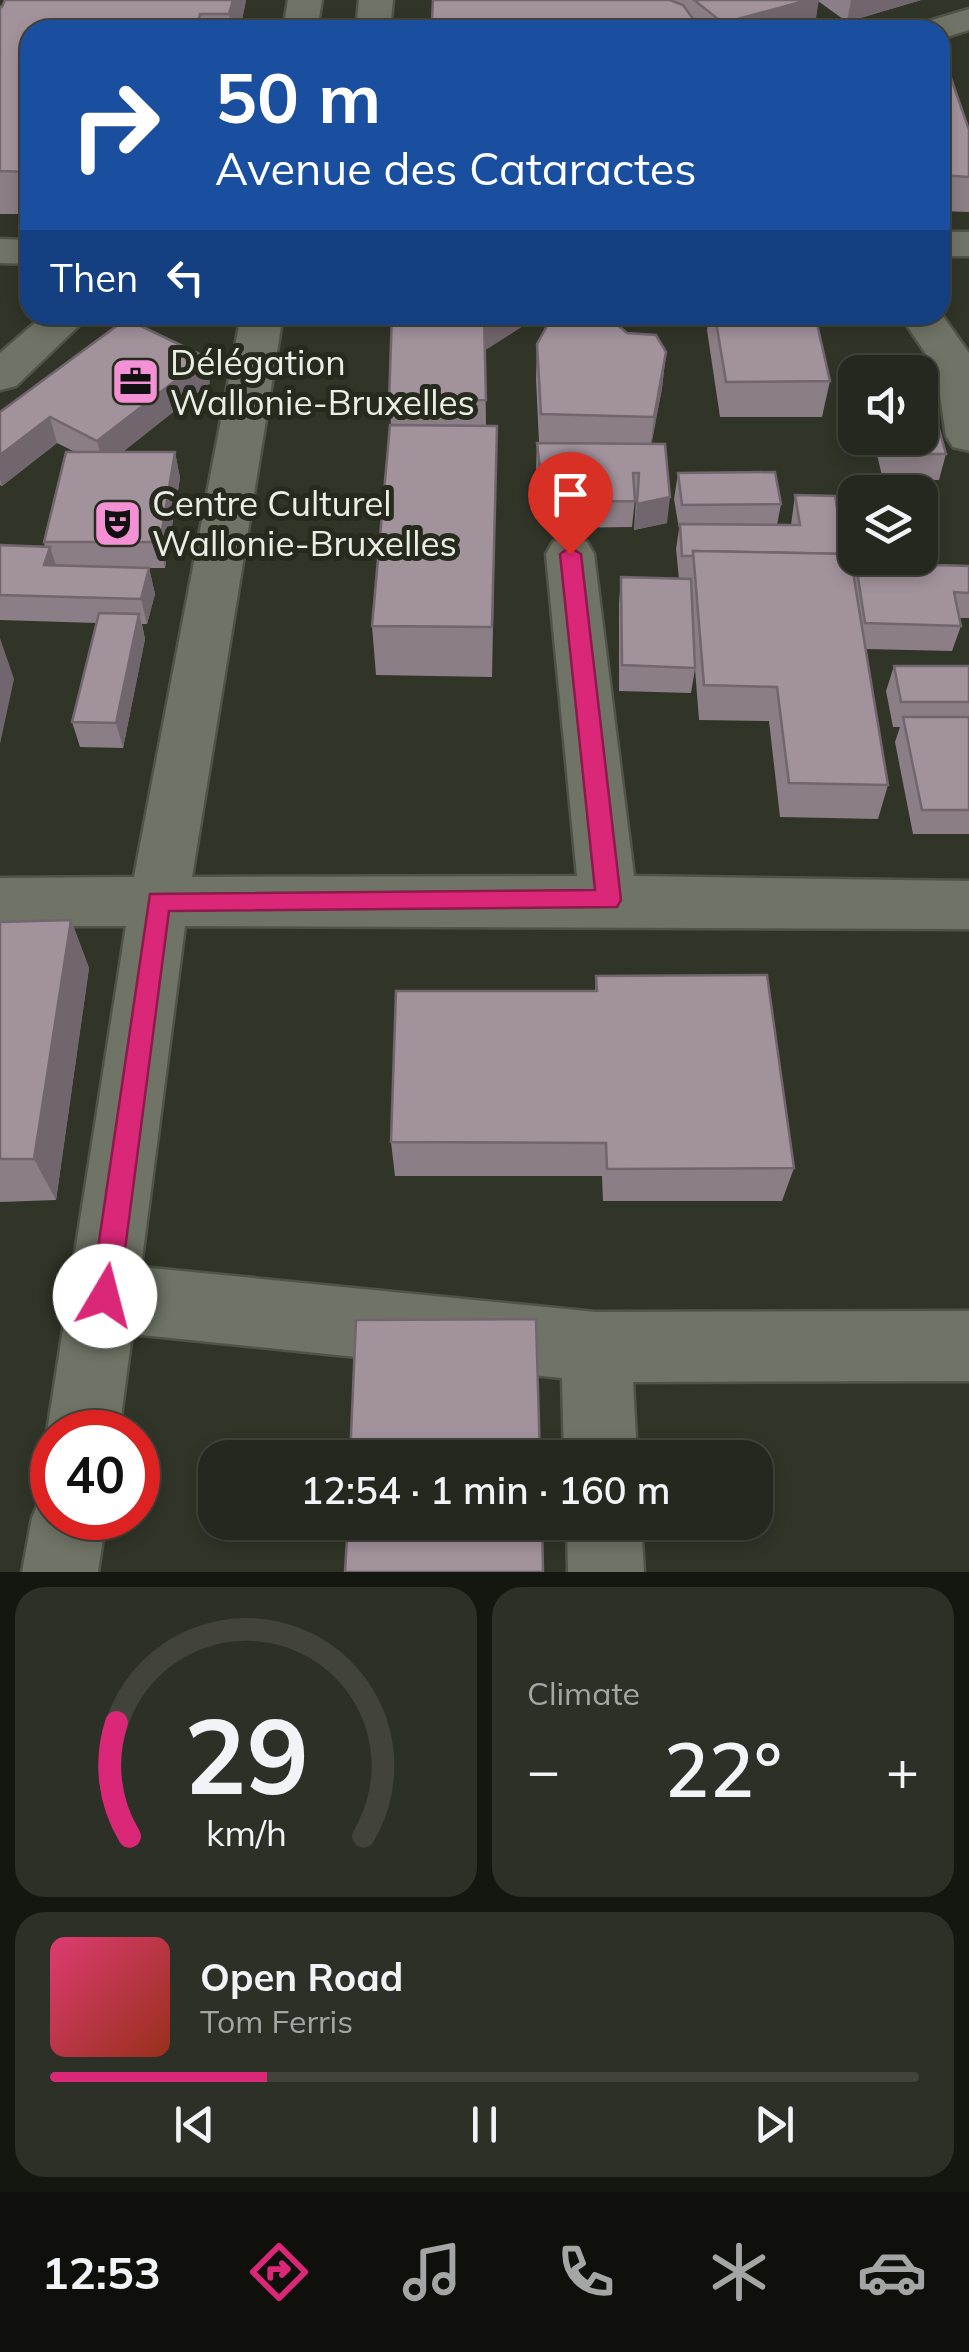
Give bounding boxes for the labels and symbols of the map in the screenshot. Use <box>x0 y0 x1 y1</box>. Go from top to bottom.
place label: Délégation Wallonie-Bruxelles <box>170 340 475 424</box>
office icon: Délégation Wallonie-Bruxelles <box>109 356 161 408</box>
pin <box>528 452 613 555</box>
place label: Centre Culturel Wallonie-Bruxelles <box>152 481 457 565</box>
theatre icon: Centre Culturel Wallonie-Bruxelles <box>91 497 143 549</box>
position arrow <box>53 1244 157 1348</box>
speed limit sign: 40 <box>30 1410 160 1540</box>

